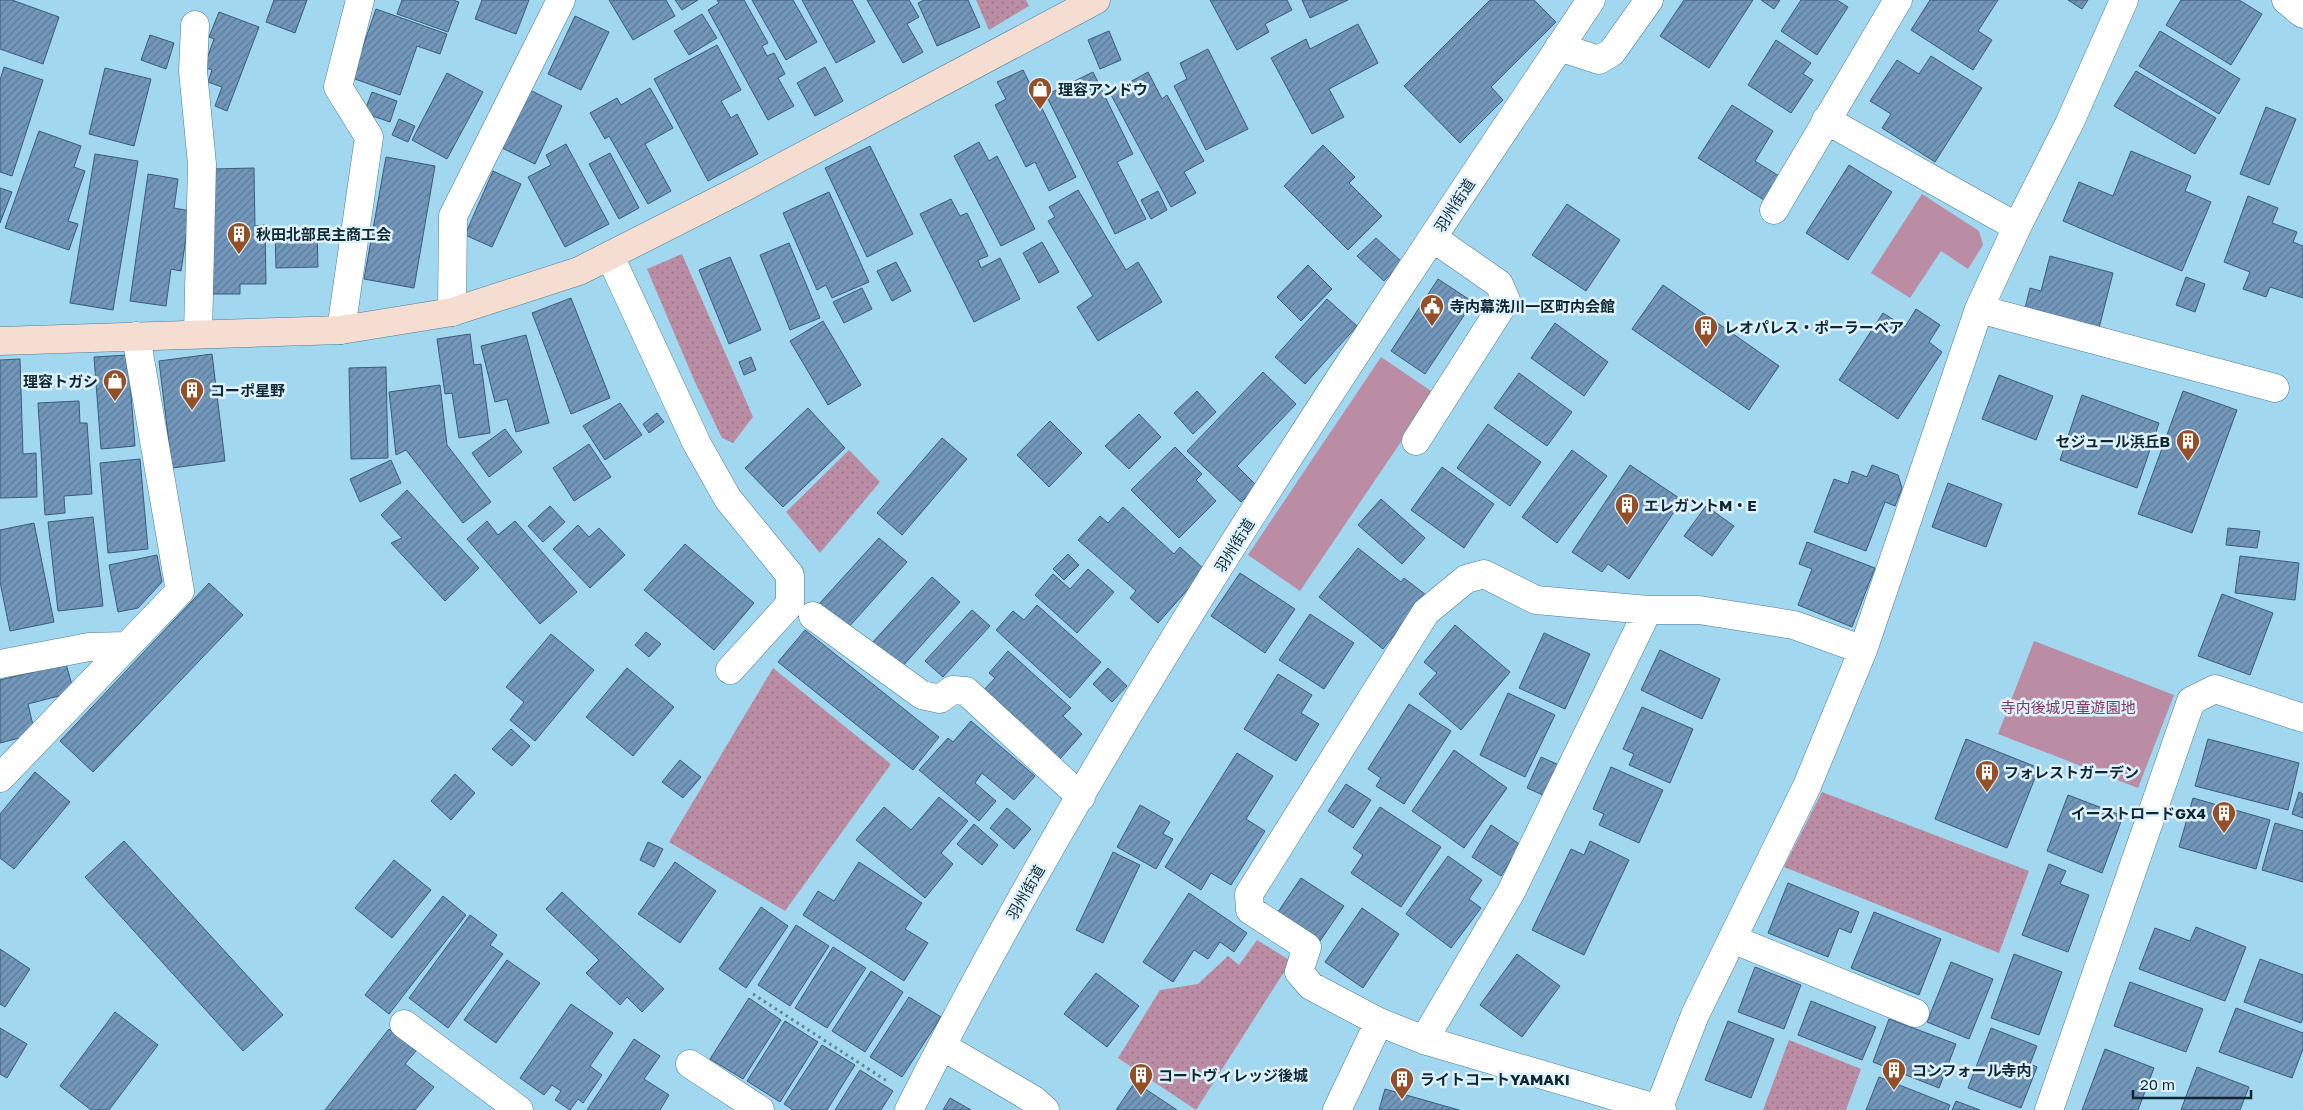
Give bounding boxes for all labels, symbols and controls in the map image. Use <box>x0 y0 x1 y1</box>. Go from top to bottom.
shop icon: 理容アンドウ <box>1027 76 1053 110</box>
place label: 理容アンドウ <box>1058 80 1147 98</box>
street label: 羽州街道 <box>1430 175 1478 235</box>
building icon: 秋田北部民主商工会 <box>226 221 252 255</box>
place label: 秋田北部民主商工会 <box>256 225 391 243</box>
public building icon: 寺内幕洗川一区町内会館 <box>1419 293 1445 327</box>
place label: 寺内幕洗川一区町内会館 <box>1450 297 1615 315</box>
building icon: レオパレス・ポーラーベア <box>1693 314 1719 348</box>
place label: レオパレス・ポーラーベア <box>1724 318 1904 336</box>
shop icon: 理容トガシ <box>102 368 128 402</box>
place label: 理容トガシ <box>23 372 98 390</box>
building icon: コーポ星野 <box>179 377 205 411</box>
place label: コーポ星野 <box>210 381 285 399</box>
building icon: セジュール浜丘B <box>2175 428 2201 462</box>
place label: セジュール浜丘B <box>2055 432 2170 450</box>
building icon: エレガントM・E <box>1614 492 1640 526</box>
place label: エレガントM・E <box>1644 496 1757 514</box>
street label: 羽州街道 <box>1210 515 1258 575</box>
park label: 寺内後城児童遊園地 <box>2000 698 2136 716</box>
building icon: フォレストガーデン <box>1974 759 2000 793</box>
place label: フォレストガーデン <box>2004 763 2139 781</box>
building icon: イーストロードGX4 <box>2211 800 2237 834</box>
place label: イーストロードGX4 <box>2071 804 2206 822</box>
street label: 羽州街道 <box>1002 862 1048 922</box>
building icon: コンフォール寺内 <box>1881 1057 1907 1091</box>
place label: コンフォール寺内 <box>1912 1061 2032 1079</box>
building icon: コートヴィレッジ後城 <box>1128 1062 1154 1096</box>
place label: コートヴィレッジ後城 <box>1158 1066 1308 1084</box>
building icon: ライトコートYAMAKI <box>1389 1066 1415 1100</box>
scale bar <box>2133 1068 2250 1100</box>
place label: ライトコートYAMAKI <box>1420 1070 1570 1088</box>
text: 20 m <box>2140 1075 2175 1093</box>

